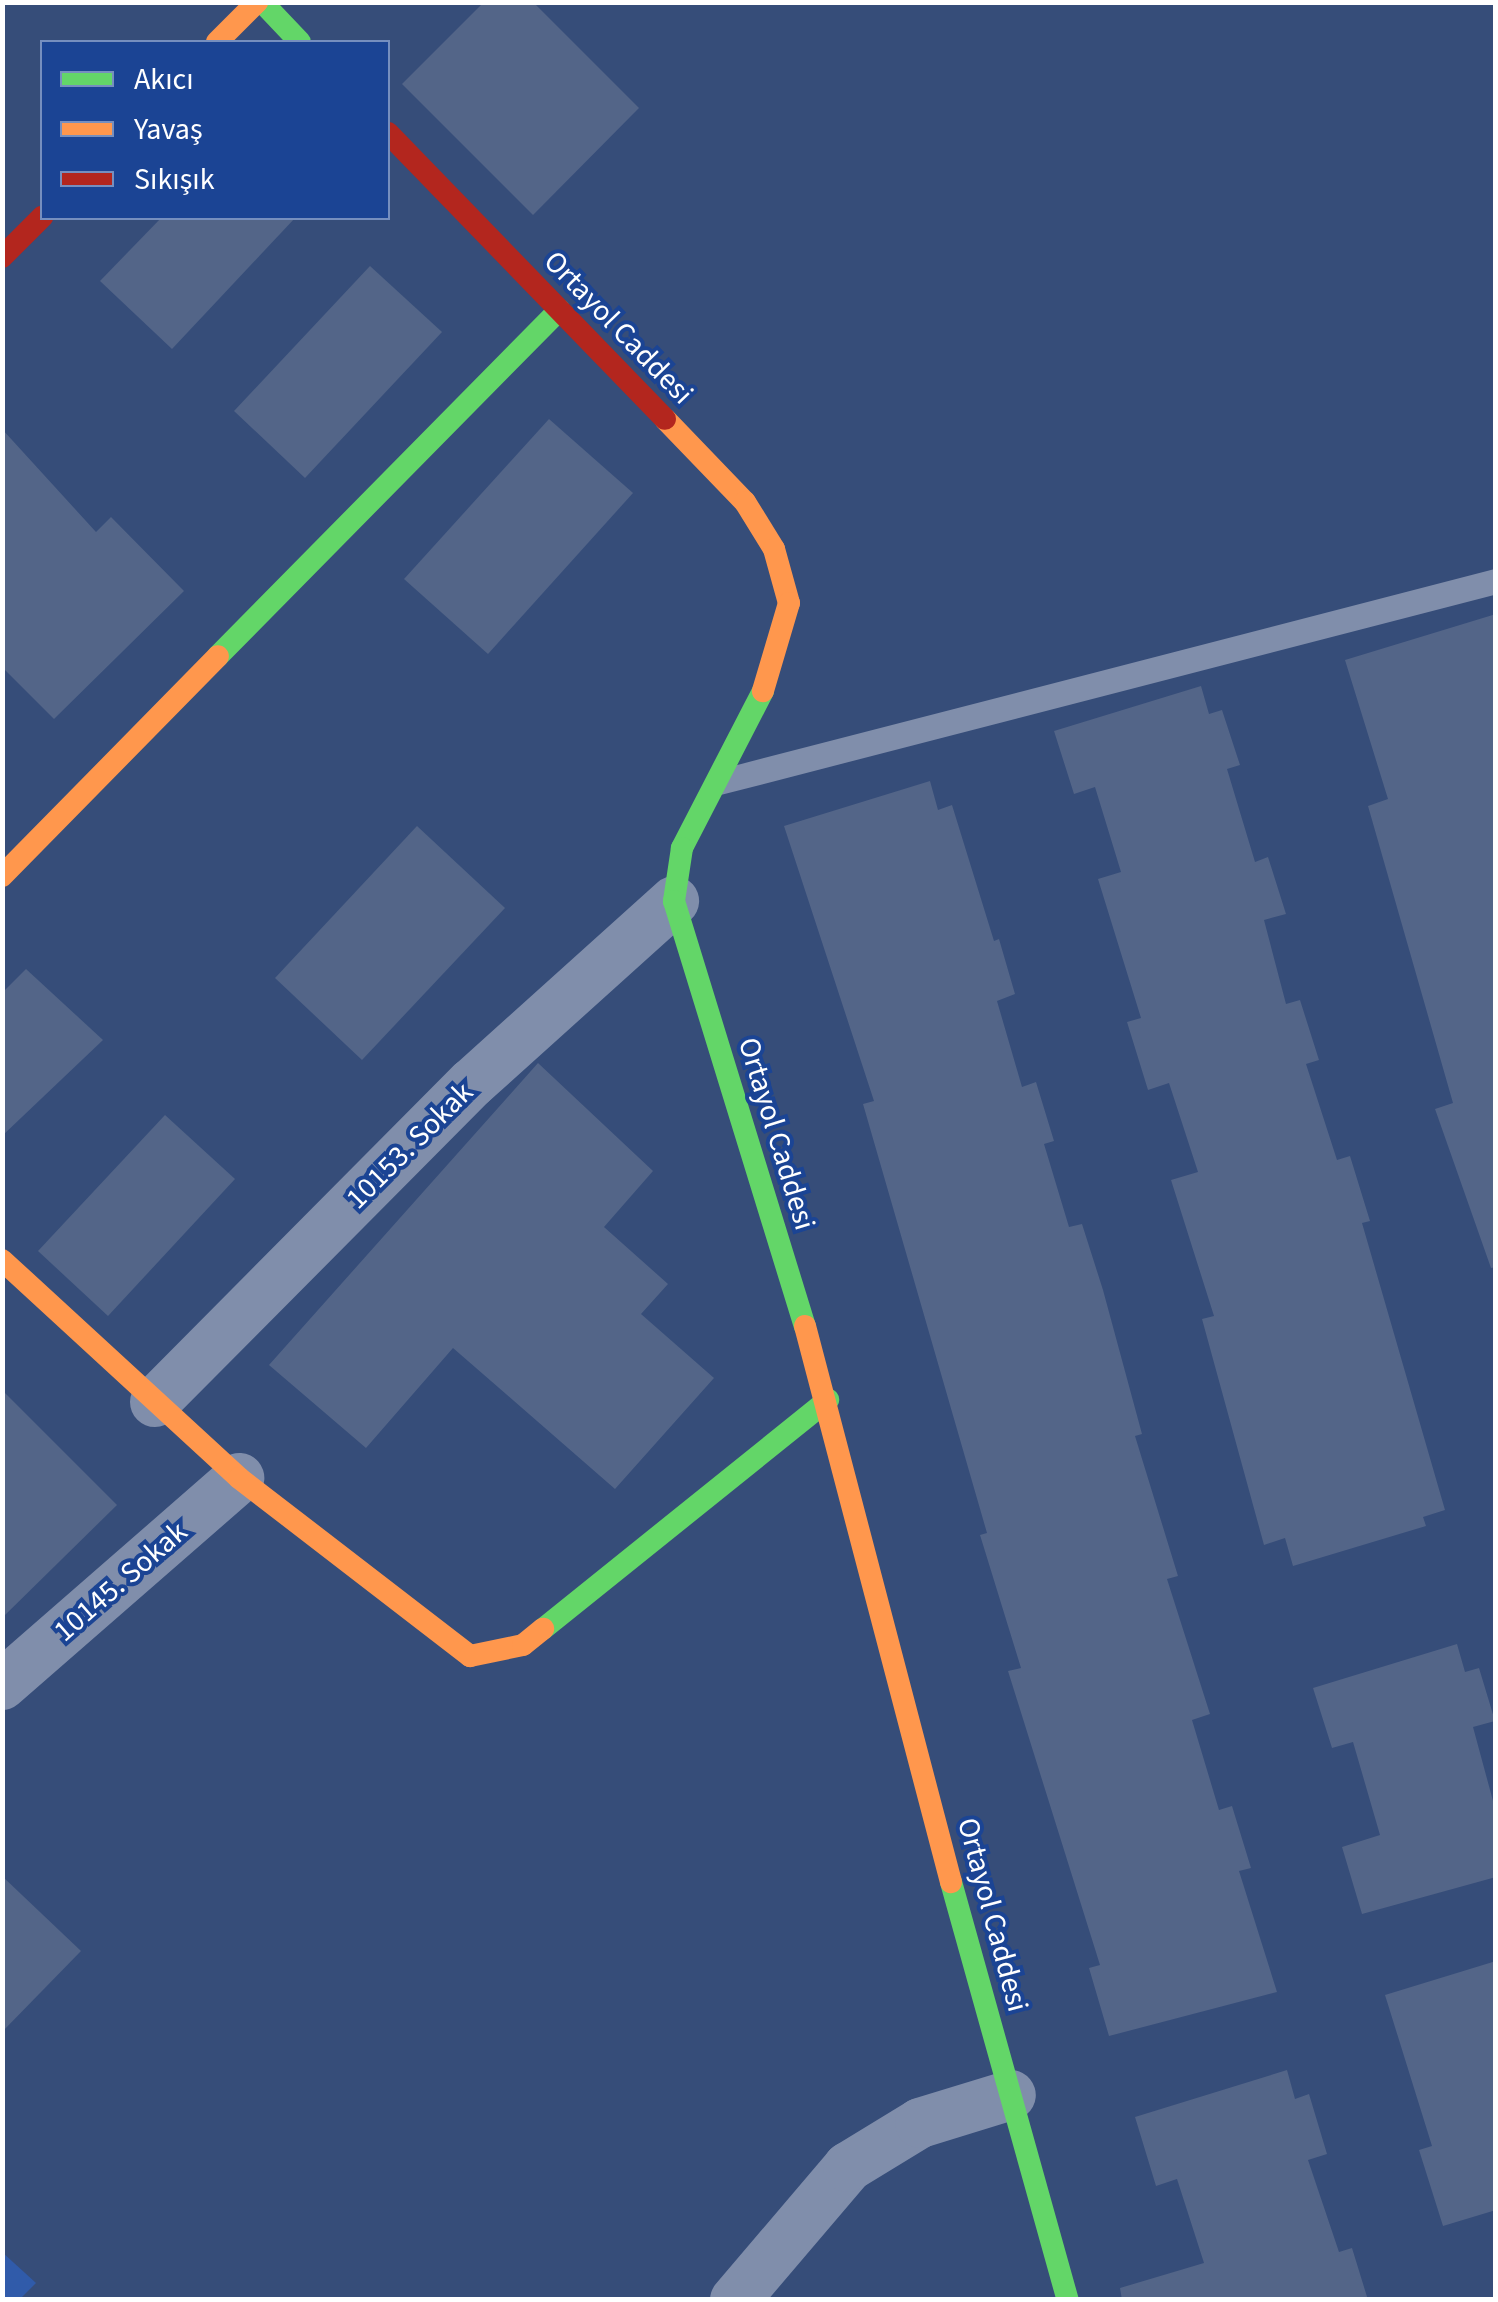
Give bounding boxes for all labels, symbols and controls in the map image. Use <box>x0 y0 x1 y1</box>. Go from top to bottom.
legend <box>40 40 390 220</box>
text: Akıcı <box>134 58 194 101</box>
text: Yavaş <box>134 108 202 151</box>
text: Sıkışık <box>134 158 215 201</box>
street label: Ortayol Caddesi <box>536 244 700 412</box>
street label: Ortayol Caddesi <box>730 1034 822 1234</box>
street label: 10153. Sokak <box>339 1075 481 1217</box>
street label: 10145. Sokak <box>47 1514 195 1650</box>
street label: Ortayol Caddesi <box>949 1814 1035 2016</box>

